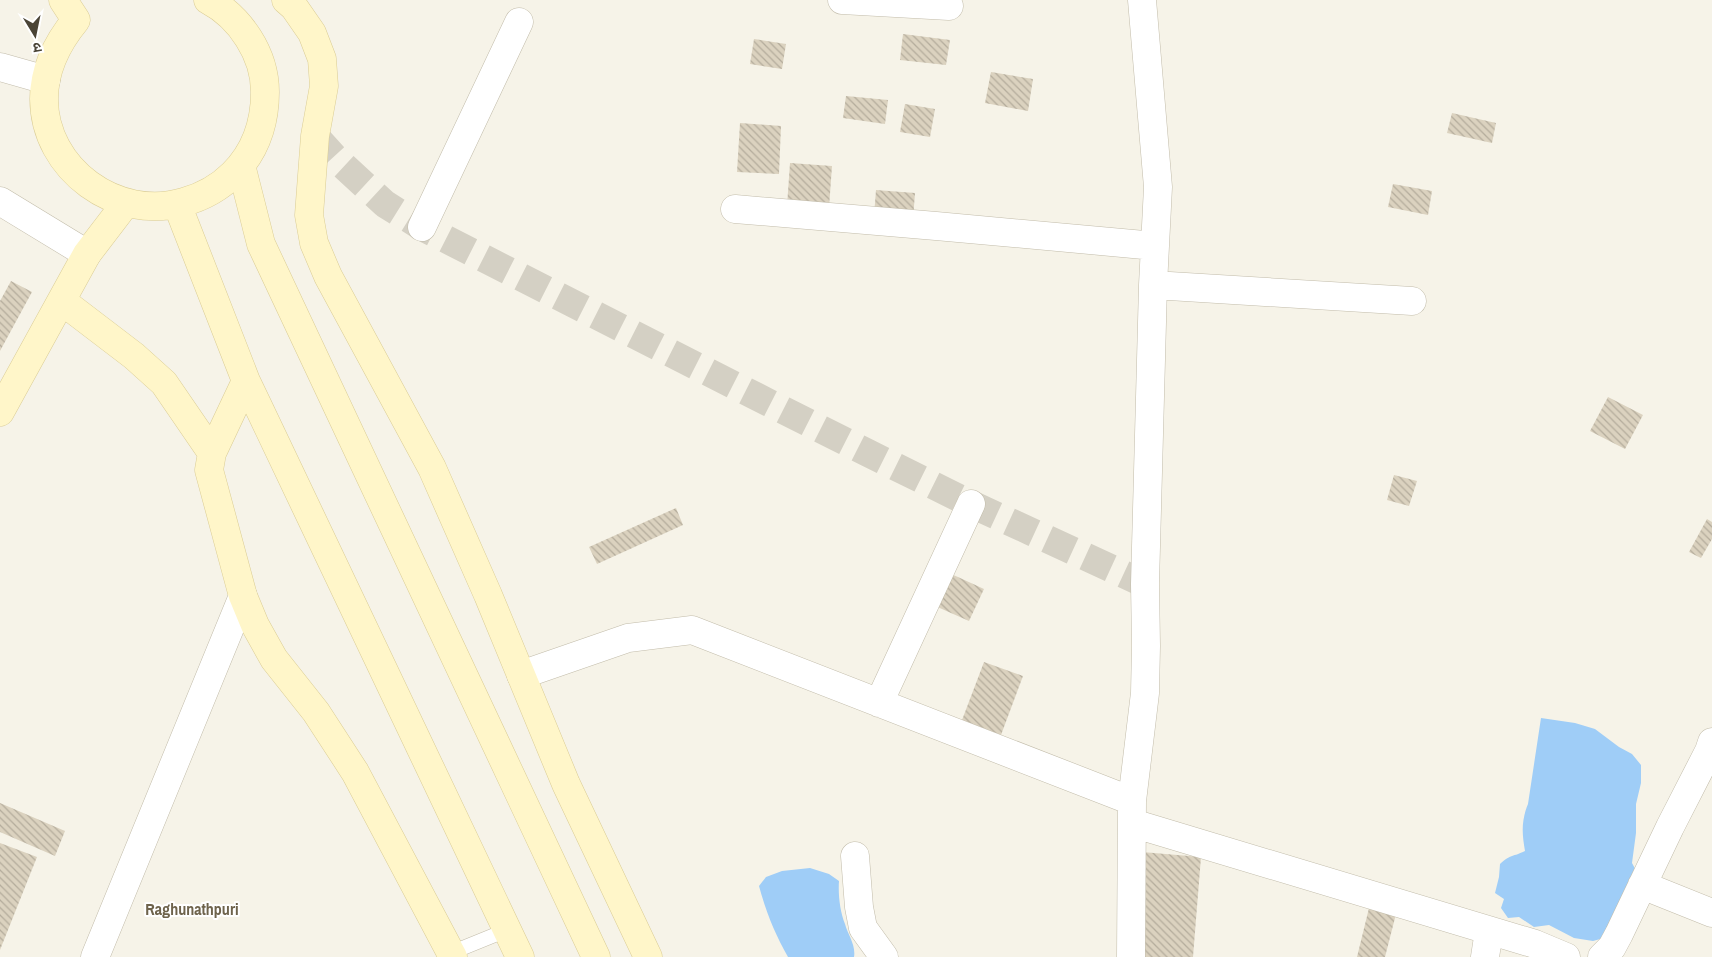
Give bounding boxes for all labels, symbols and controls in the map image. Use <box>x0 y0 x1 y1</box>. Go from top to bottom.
north arrow <box>10 10 60 60</box>
text: उ <box>31 38 43 58</box>
district label: Raghunathpuri <box>145 898 239 920</box>

